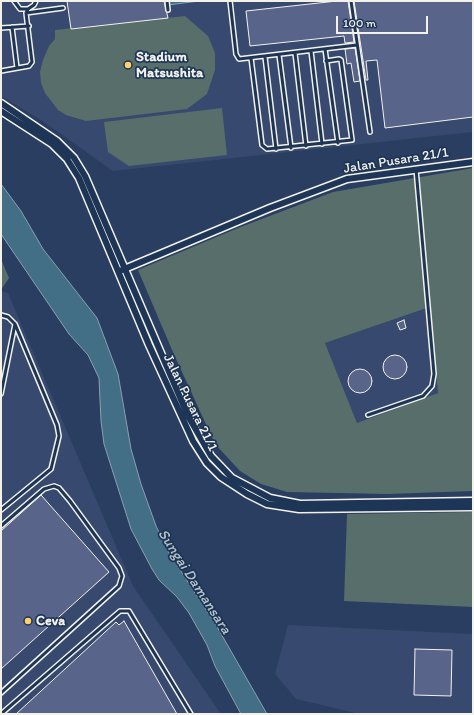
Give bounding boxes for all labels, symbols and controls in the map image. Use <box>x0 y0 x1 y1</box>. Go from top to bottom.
scale bar <box>338 8 430 34</box>
text: 100 m <box>343 16 376 30</box>
place label: Stadium Matsushita <box>136 49 203 82</box>
marker: Stadium Matsushita <box>123 60 133 70</box>
street label: Jalan Pusara 21/1 <box>342 144 450 178</box>
street label: Jalan Pusara 21/1 <box>159 352 221 454</box>
water label: Sungai Damansara <box>153 526 235 638</box>
place label: Ceva <box>36 613 65 629</box>
marker: Ceva <box>23 616 33 626</box>

